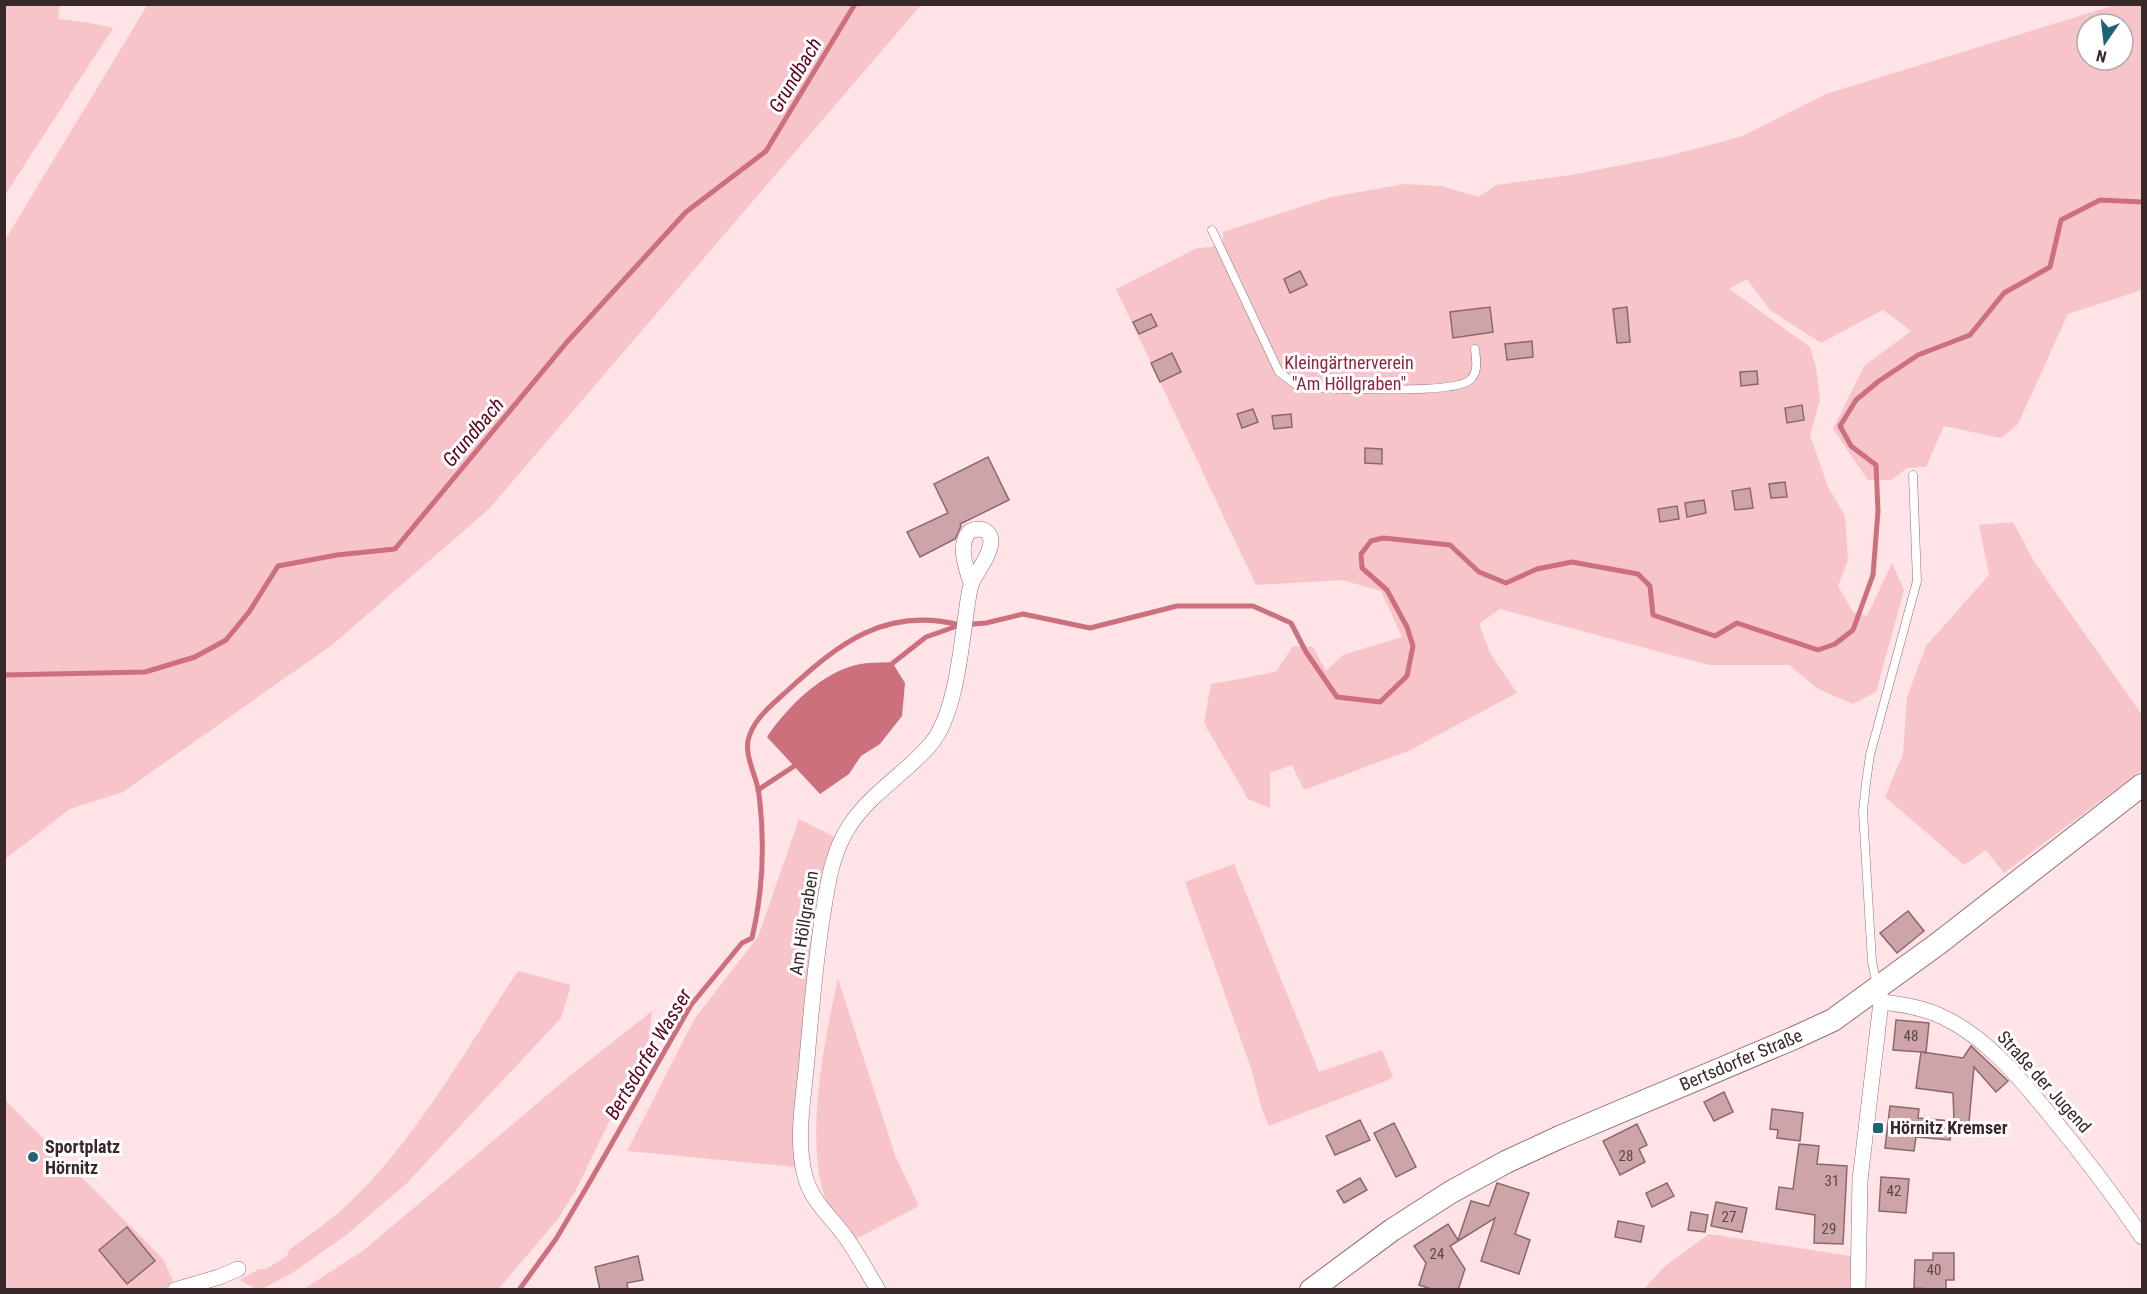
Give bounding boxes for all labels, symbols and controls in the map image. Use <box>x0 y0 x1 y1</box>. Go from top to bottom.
north arrow <box>2075 12 2135 72</box>
water label: Grundbach <box>763 33 827 117</box>
text: N <box>2094 46 2109 66</box>
park label: Kleingärtnerverein "Am Höllgraben" <box>1284 352 1414 394</box>
water label: Grundbach <box>437 393 509 471</box>
street label: Am Höllgraben <box>785 869 822 977</box>
water label: Bertsdorfer Wasser <box>600 983 697 1124</box>
street label: Bertsdorfer Straße <box>1676 1024 1805 1095</box>
street label: Straße der Jugend <box>1993 1026 2096 1137</box>
house number: 48 <box>1904 1027 1918 1045</box>
place label: Hörnitz Kremser <box>1890 1117 2008 1138</box>
marker: Hörnitz Kremser <box>1871 1121 1885 1135</box>
place label: Sportplatz Hörnitz <box>45 1136 120 1178</box>
house number: 28 <box>1619 1147 1633 1165</box>
marker: Sportplatz Hörnitz <box>26 1150 40 1164</box>
house number: 31 <box>1825 1172 1839 1190</box>
house number: 42 <box>1887 1182 1901 1200</box>
house number: 27 <box>1722 1208 1736 1226</box>
house number: 29 <box>1822 1220 1836 1238</box>
house number: 24 <box>1430 1245 1444 1263</box>
house number: 40 <box>1927 1261 1941 1279</box>

